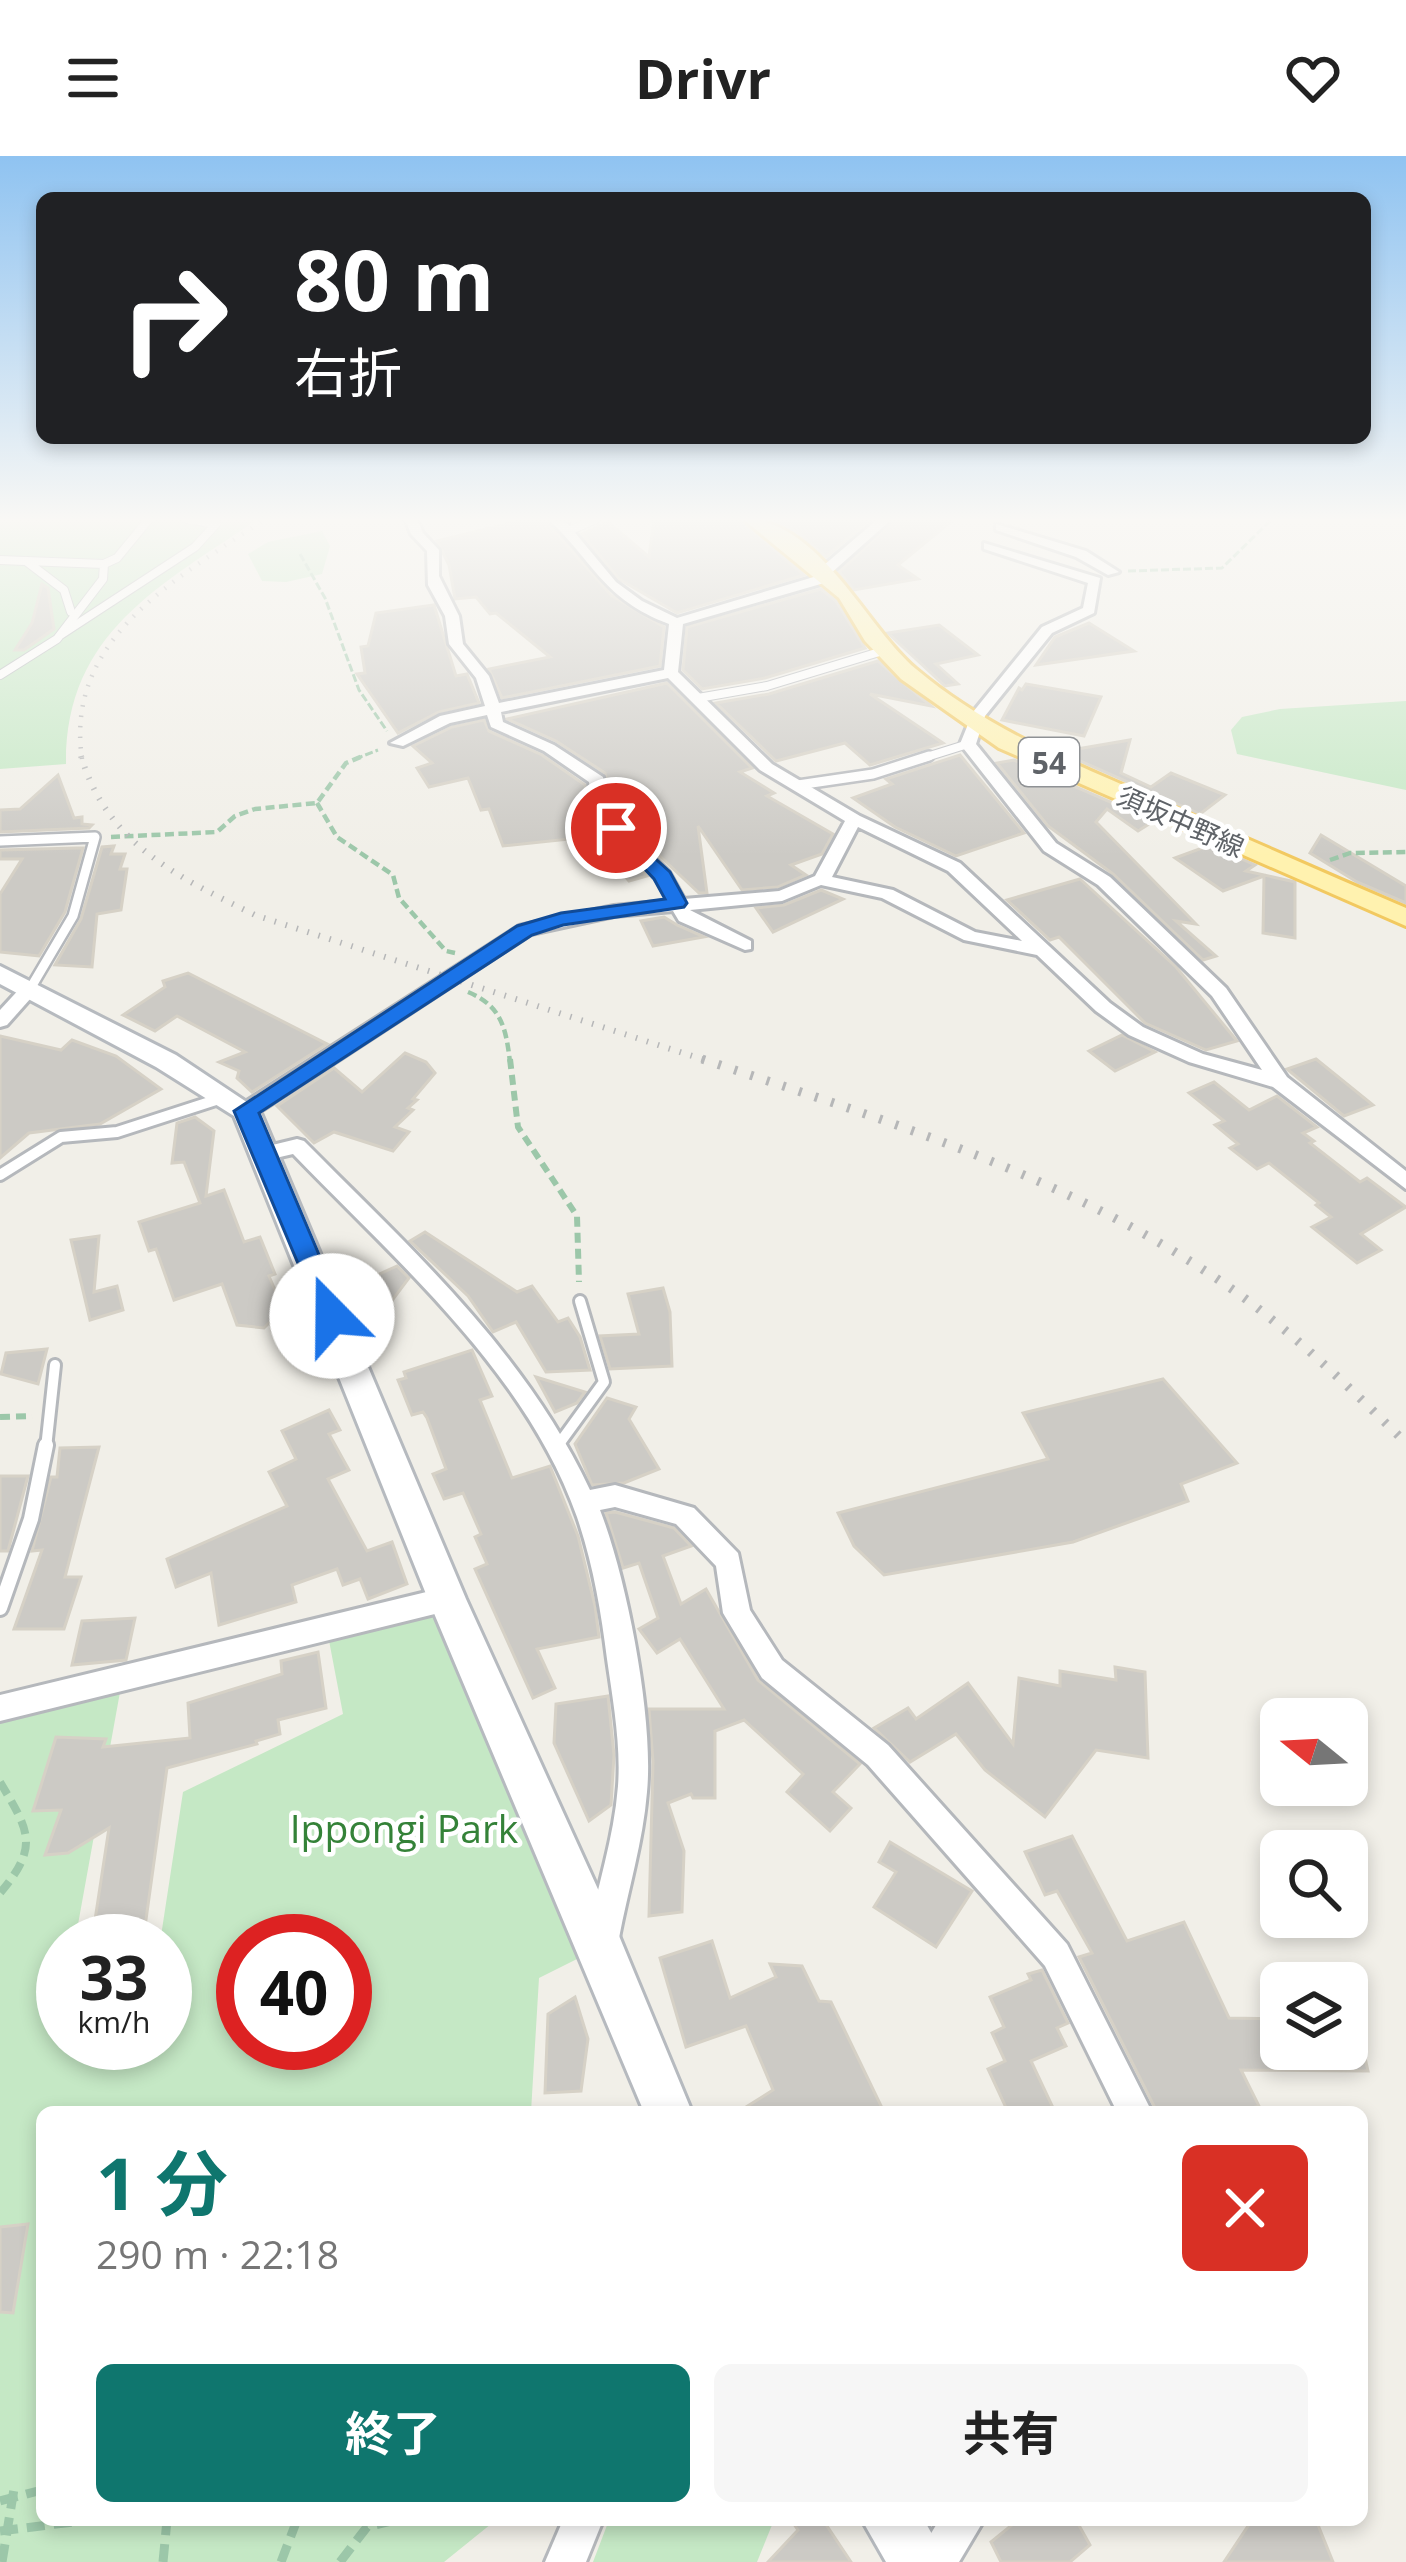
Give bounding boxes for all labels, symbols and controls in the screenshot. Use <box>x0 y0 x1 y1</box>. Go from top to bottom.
text: Drivr <box>635 41 771 115</box>
icon: menu <box>60 45 126 111</box>
icon: heart <box>1280 45 1346 111</box>
text: 80 m <box>294 221 494 336</box>
icon: right <box>96 240 252 396</box>
text: 右折 <box>294 335 402 409</box>
road number: 54 <box>1019 738 1079 786</box>
pin <box>565 777 667 879</box>
street label: 須坂中野線 <box>1112 777 1250 865</box>
icon: arrive <box>583 795 649 861</box>
position arrow <box>269 1253 395 1379</box>
north arrow <box>1260 1698 1368 1806</box>
map controls <box>1260 1698 1368 2070</box>
park label: Ippongi Park <box>290 1801 519 1854</box>
button: search <box>1260 1830 1368 1938</box>
speed limit sign: 40 <box>216 1914 372 2070</box>
text: 33 <box>80 1936 148 2018</box>
button: layers <box>1260 1962 1368 2070</box>
text: km/h <box>78 2001 150 2042</box>
text: 1 分 <box>96 2133 228 2231</box>
button: close <box>1182 2145 1308 2271</box>
text: 290 m · 22:18 <box>96 2227 339 2280</box>
button: 終了 <box>96 2364 690 2502</box>
button: 共有 <box>714 2364 1308 2502</box>

